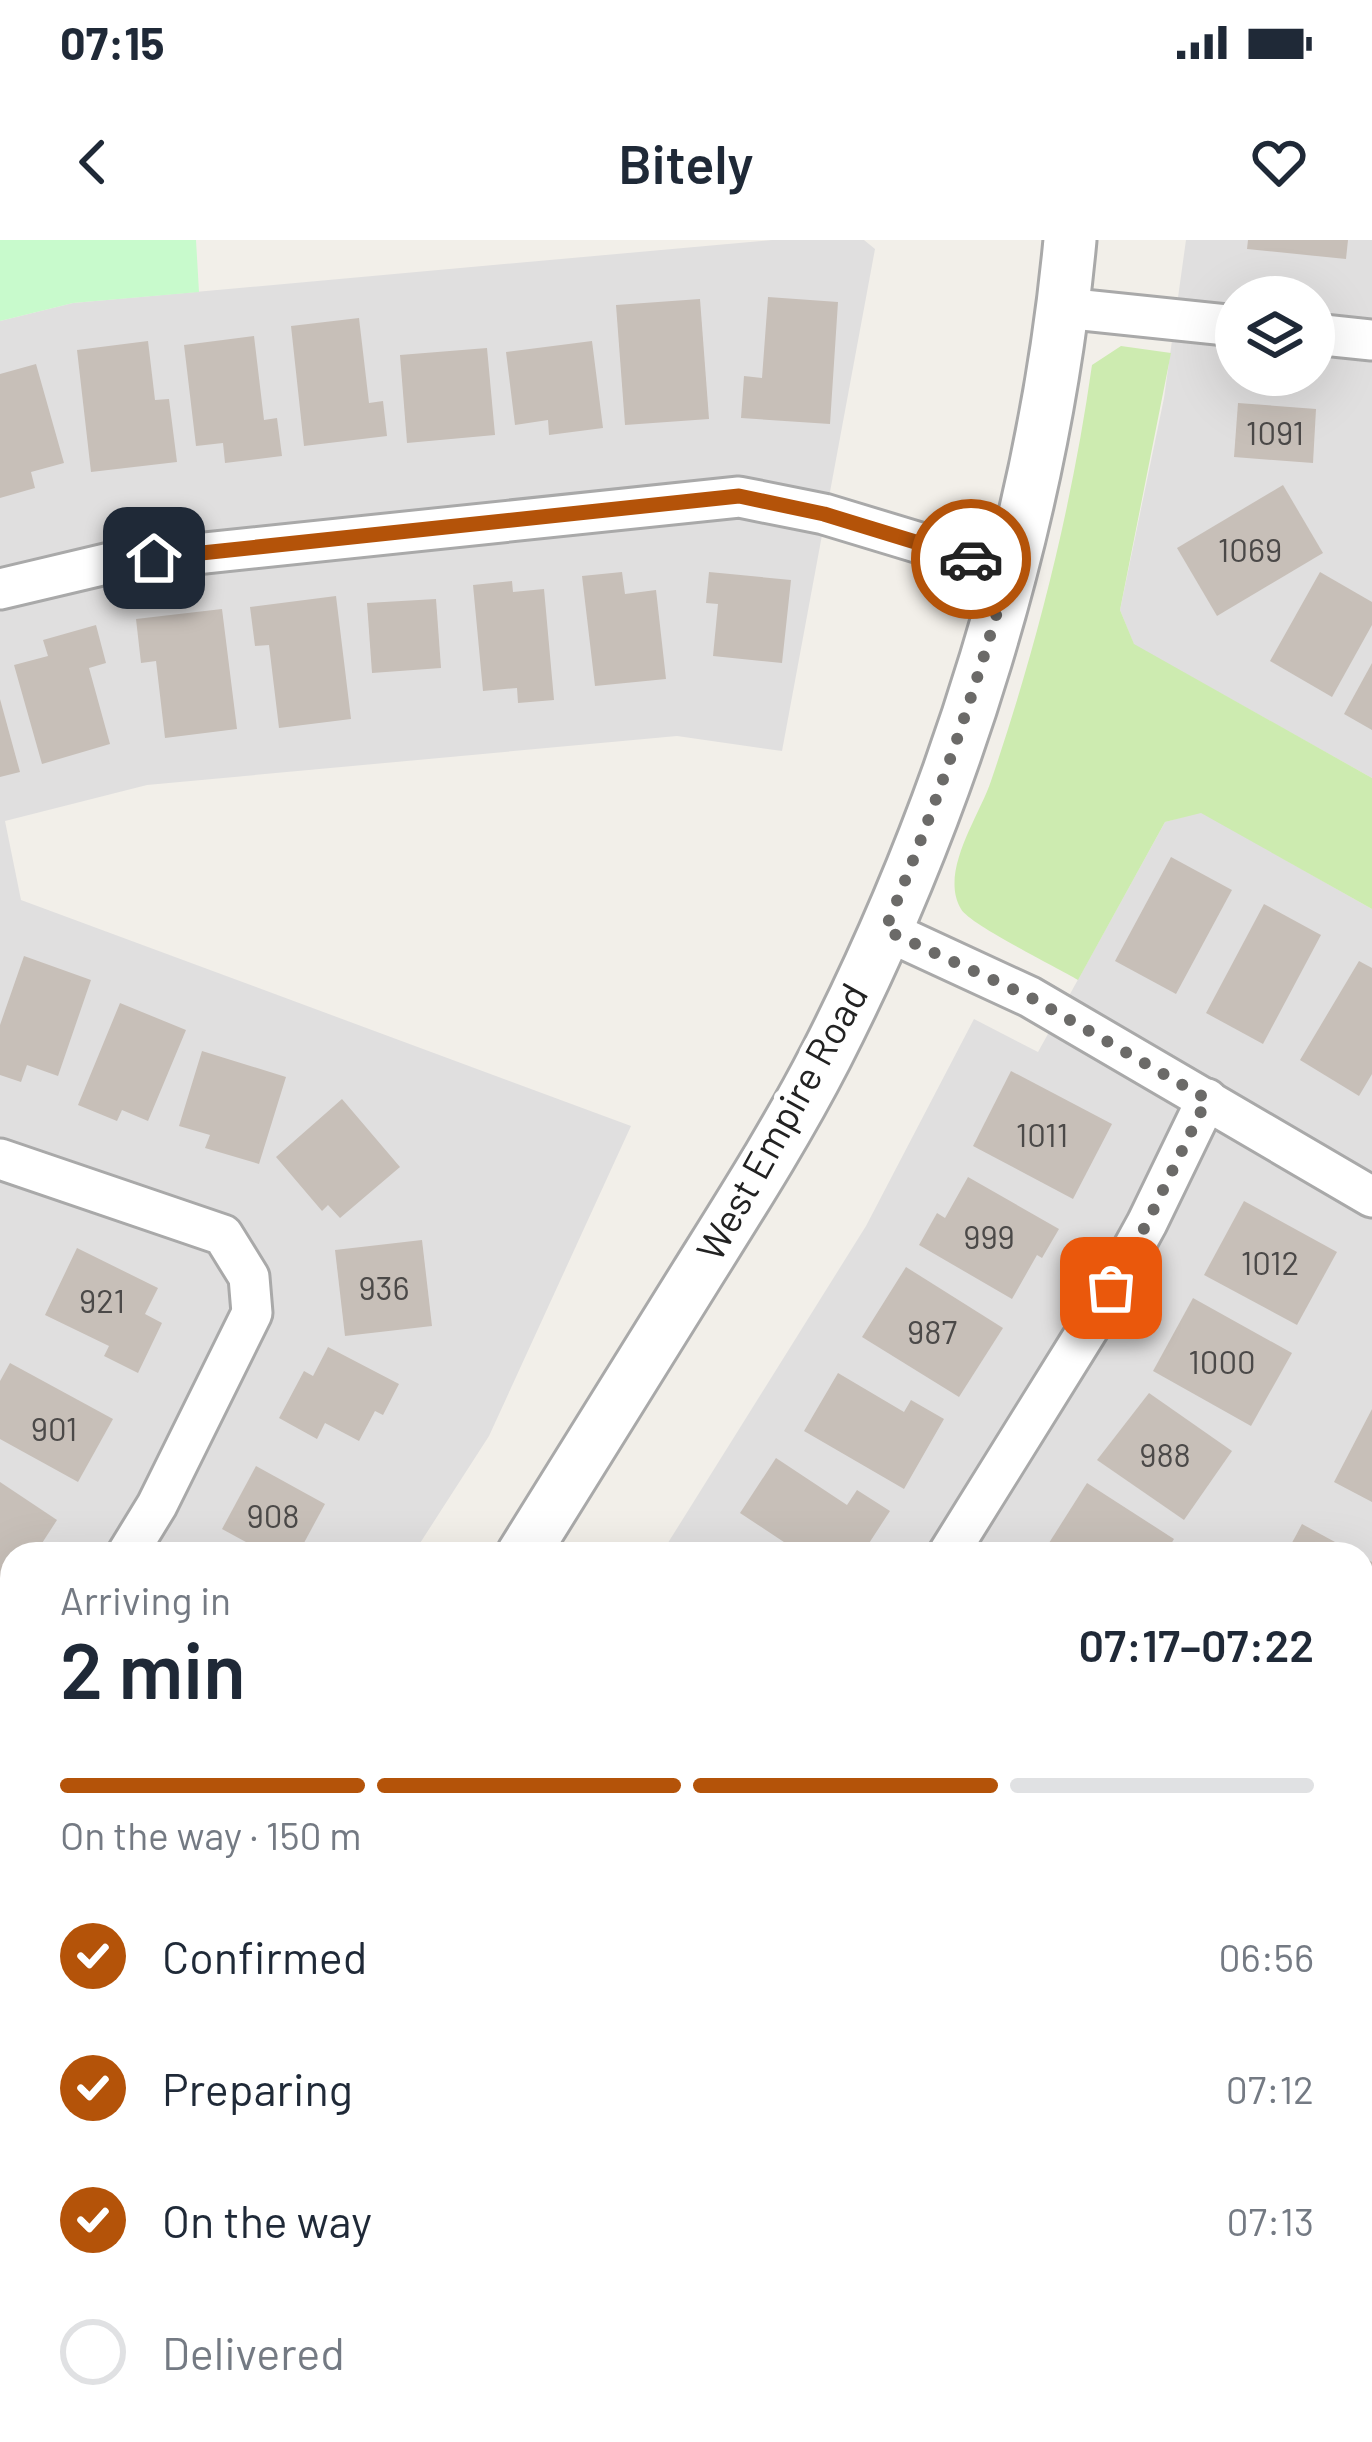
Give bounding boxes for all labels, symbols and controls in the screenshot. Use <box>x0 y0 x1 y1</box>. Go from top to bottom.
text: 07:15 <box>60 15 165 69</box>
icon: back <box>60 129 126 195</box>
icon: heart <box>1246 129 1312 195</box>
text: Bitely <box>618 130 754 195</box>
map controls <box>1215 276 1335 396</box>
button: layers <box>1215 276 1335 396</box>
house number: 1091 <box>1246 412 1304 452</box>
courier <box>911 499 1031 619</box>
pin <box>103 507 205 609</box>
icon: home <box>121 525 187 591</box>
icon: car <box>938 526 1004 592</box>
house number: 1069 <box>1218 529 1282 569</box>
street label: West Empire Road <box>685 974 876 1268</box>
house number: 1011 <box>1016 1114 1068 1154</box>
house number: 999 <box>963 1216 1015 1256</box>
pin <box>1060 1237 1162 1339</box>
house number: 1012 <box>1241 1242 1299 1282</box>
icon: bag <box>1078 1255 1144 1321</box>
house number: 936 <box>358 1267 410 1307</box>
house number: 921 <box>79 1280 125 1320</box>
house number: 987 <box>907 1311 957 1351</box>
house number: 1000 <box>1188 1341 1256 1381</box>
house number: 901 <box>31 1408 77 1448</box>
house number: 988 <box>1139 1434 1191 1474</box>
house number: 908 <box>246 1495 300 1535</box>
text: Arriving in <box>60 1576 231 1623</box>
text: 07:17–07:22 <box>1079 1617 1314 1671</box>
text: 2 min <box>60 1621 246 1715</box>
text: On the way · 150 m <box>60 1811 362 1858</box>
icon: check <box>60 1923 126 1989</box>
text: Confirmed <box>162 1929 367 1983</box>
text: 06:56 <box>1219 1933 1314 1980</box>
icon: check <box>60 2055 126 2121</box>
text: Preparing <box>162 2061 353 2115</box>
text: 07:12 <box>1226 2065 1314 2112</box>
icon: check <box>60 2187 126 2253</box>
text: On the way <box>162 2193 372 2247</box>
text: 07:13 <box>1227 2197 1314 2244</box>
text: Delivered <box>162 2325 345 2379</box>

